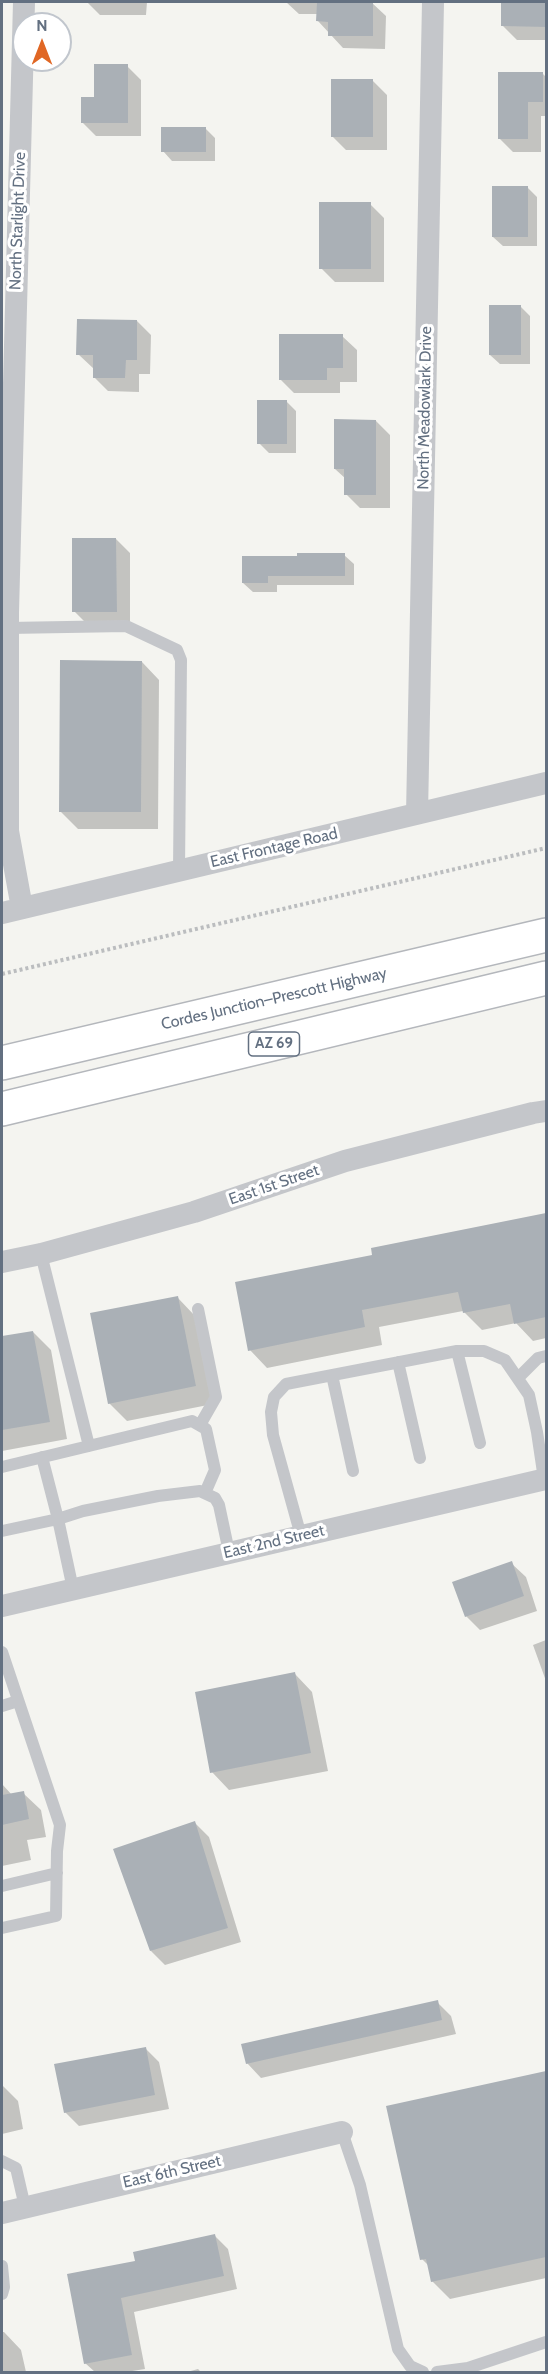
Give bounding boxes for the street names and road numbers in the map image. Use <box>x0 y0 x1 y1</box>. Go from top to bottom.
street label: North Starlight Drive <box>6 152 30 290</box>
street label: North Meadowlark Drive <box>414 326 436 490</box>
street label: East Frontage Road <box>209 824 339 872</box>
street label: Cordes Junction–Prescott Highway <box>159 964 389 1034</box>
road number: AZ 69 <box>248 1032 300 1056</box>
street label: East 1st Street <box>226 1161 322 1209</box>
street label: East 2nd Street <box>222 1521 326 1563</box>
street label: East 6th Street <box>121 2151 223 2193</box>

